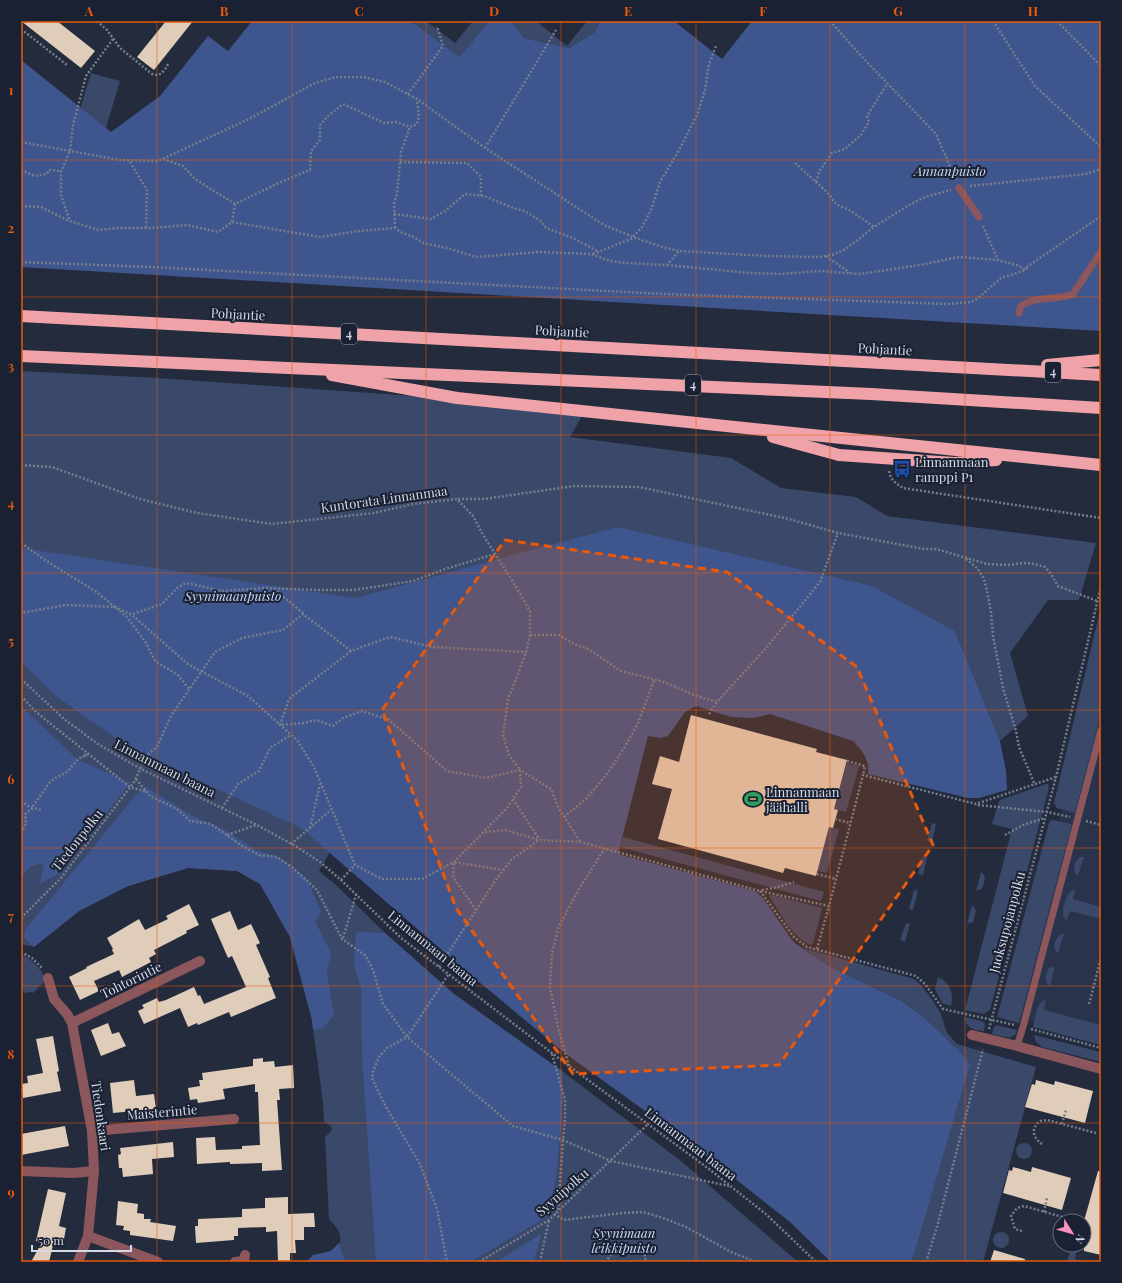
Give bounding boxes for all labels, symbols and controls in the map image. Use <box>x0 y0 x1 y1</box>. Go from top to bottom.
text: A <box>84 2 94 19</box>
text: B <box>220 2 229 19</box>
text: C <box>354 2 364 19</box>
text: D <box>489 2 499 19</box>
text: E <box>624 2 632 19</box>
text: F <box>759 2 767 19</box>
text: G <box>893 2 903 19</box>
text: H <box>1028 2 1038 19</box>
text: 1 <box>9 81 14 98</box>
park label: Annanpuisto <box>912 162 986 179</box>
text: 2 <box>8 219 15 236</box>
street label: Pohjantie <box>210 304 266 323</box>
street label: Pohjantie <box>534 321 590 340</box>
road number: 4 <box>341 324 357 344</box>
street label: Pohjantie <box>857 339 913 358</box>
text: 3 <box>8 357 14 374</box>
road number: 4 <box>1045 362 1061 382</box>
road number: 4 <box>685 375 701 395</box>
place label: Linnanmaan ramppi P1 <box>915 453 989 485</box>
bus stop icon: Linnanmaan ramppi P1 <box>892 459 912 479</box>
street label: Kuntorata Linnanmaa <box>320 481 449 516</box>
text: 4 <box>8 494 15 511</box>
park label: Syynimaanpuisto <box>184 587 281 604</box>
text: 5 <box>8 632 14 649</box>
street label: Linnanmaan baana <box>112 735 219 801</box>
text: 6 <box>7 770 15 787</box>
place label: Linnanmaan jäähalli <box>765 783 840 815</box>
sports icon: Linnanmaan jäähalli <box>743 789 763 809</box>
street label: Tiedonpolku <box>47 805 106 874</box>
street label: Juoksupojanpolku <box>985 869 1028 975</box>
street label: Linnanmaan baana <box>385 906 482 990</box>
text: 7 <box>8 907 14 924</box>
street label: Tohtorintie <box>97 957 165 1002</box>
text: 8 <box>7 1045 15 1062</box>
street label: Tiedonkaari <box>88 1080 115 1152</box>
street label: Maisterintie <box>126 1100 198 1123</box>
street label: Linnanmaan baana <box>642 1103 741 1184</box>
street label: Syynipolku <box>532 1164 592 1219</box>
text: 9 <box>7 1183 15 1200</box>
north arrow <box>1052 1213 1092 1253</box>
park label: Syynimaan leikkipuisto <box>591 1224 657 1256</box>
scale bar <box>32 1227 131 1253</box>
text: 50 m <box>38 1232 64 1248</box>
text: N <box>1072 1232 1089 1247</box>

